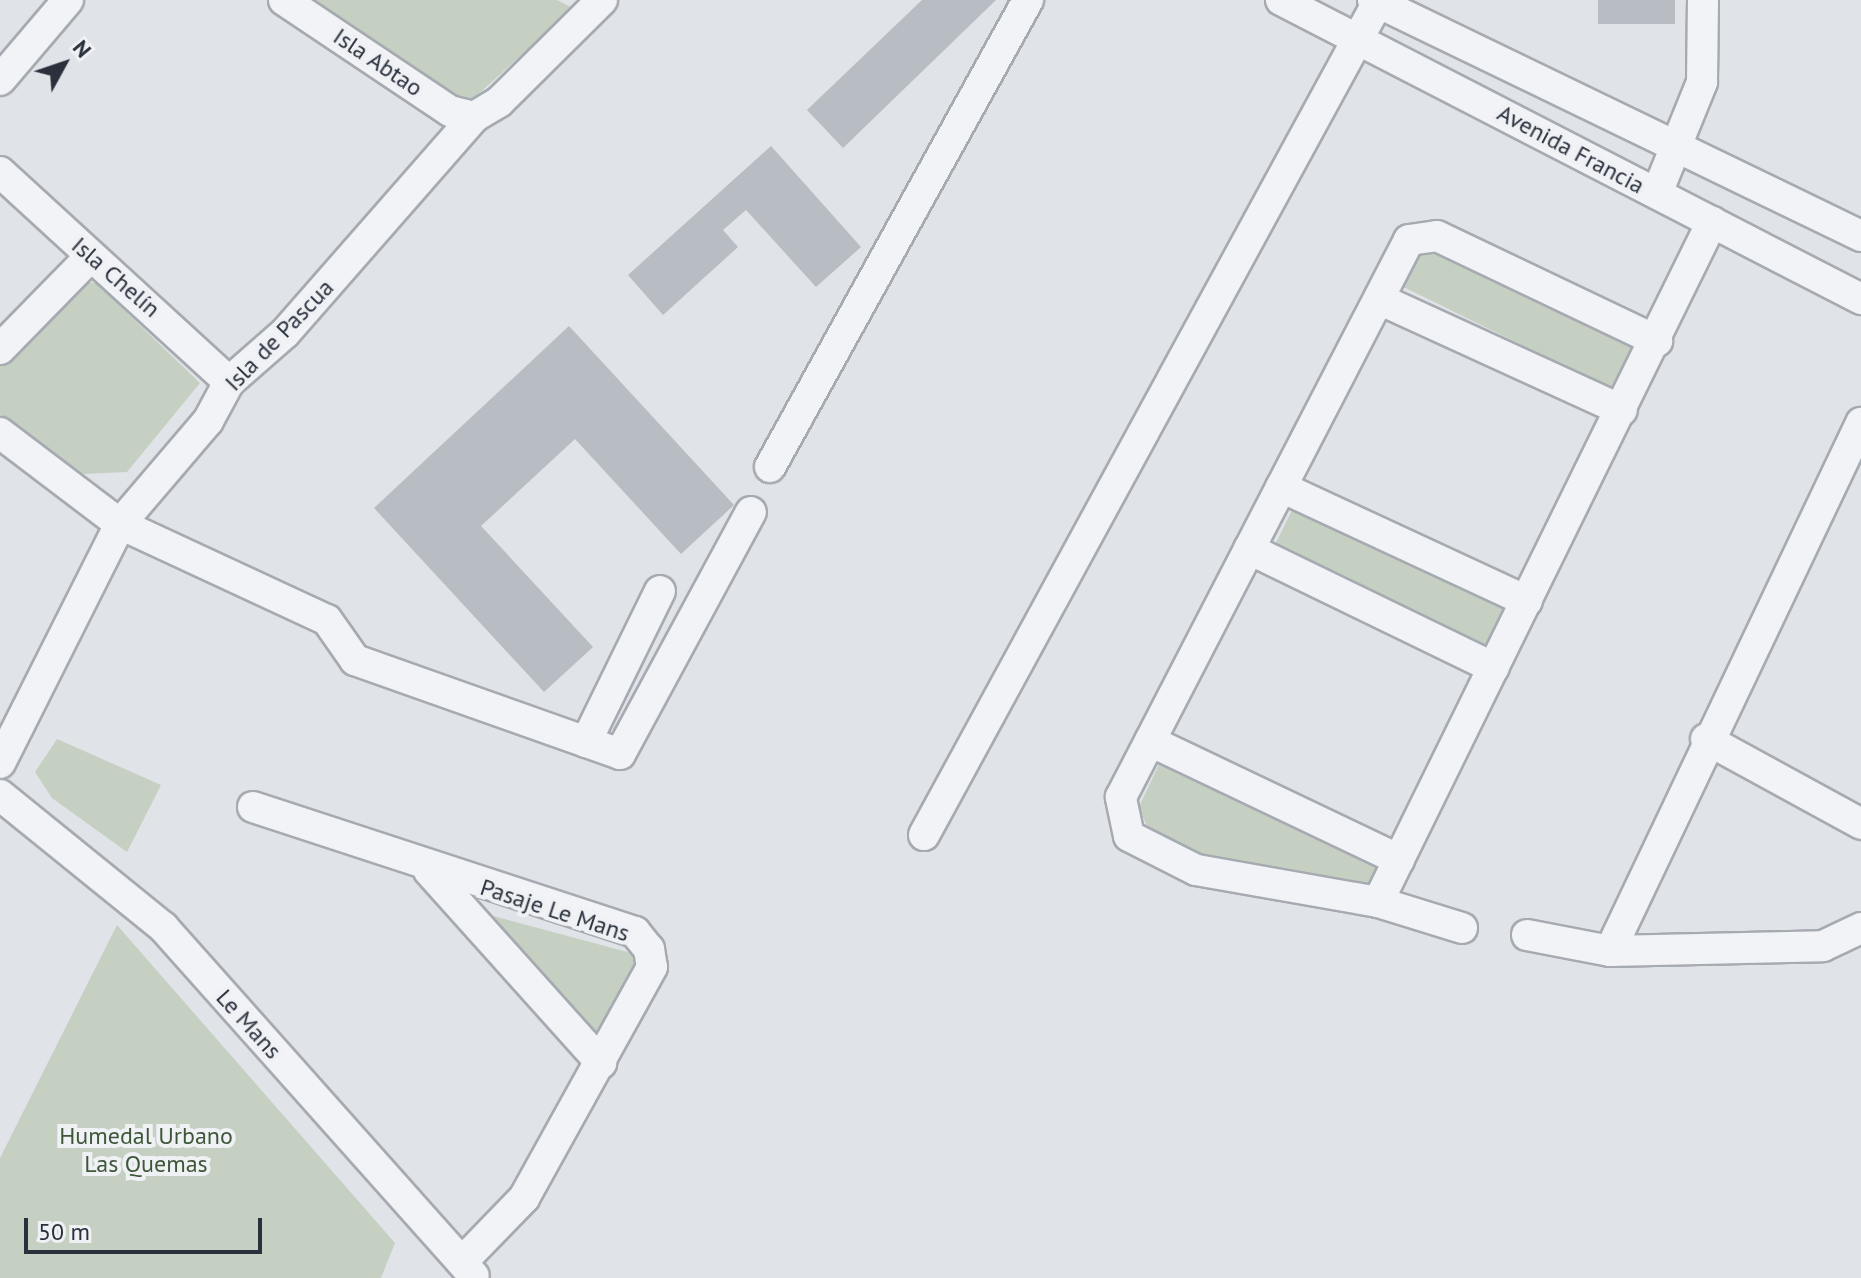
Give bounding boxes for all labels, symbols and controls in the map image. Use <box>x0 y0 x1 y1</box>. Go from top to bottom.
street label: Isla Abtao <box>328 21 428 103</box>
north arrow <box>24 24 104 104</box>
text: N <box>67 34 98 63</box>
street label: Avenida Francia <box>1493 98 1649 200</box>
street label: Isla Chelín <box>66 231 166 323</box>
street label: Isla de Pascua <box>219 273 339 397</box>
street label: Pasaje Le Mans <box>477 872 633 948</box>
street label: Le Mans <box>210 983 288 1065</box>
park label: Humedal Urbano Las Quemas <box>59 1122 233 1178</box>
scale bar <box>28 1202 266 1252</box>
text: 50 m <box>38 1216 90 1247</box>

